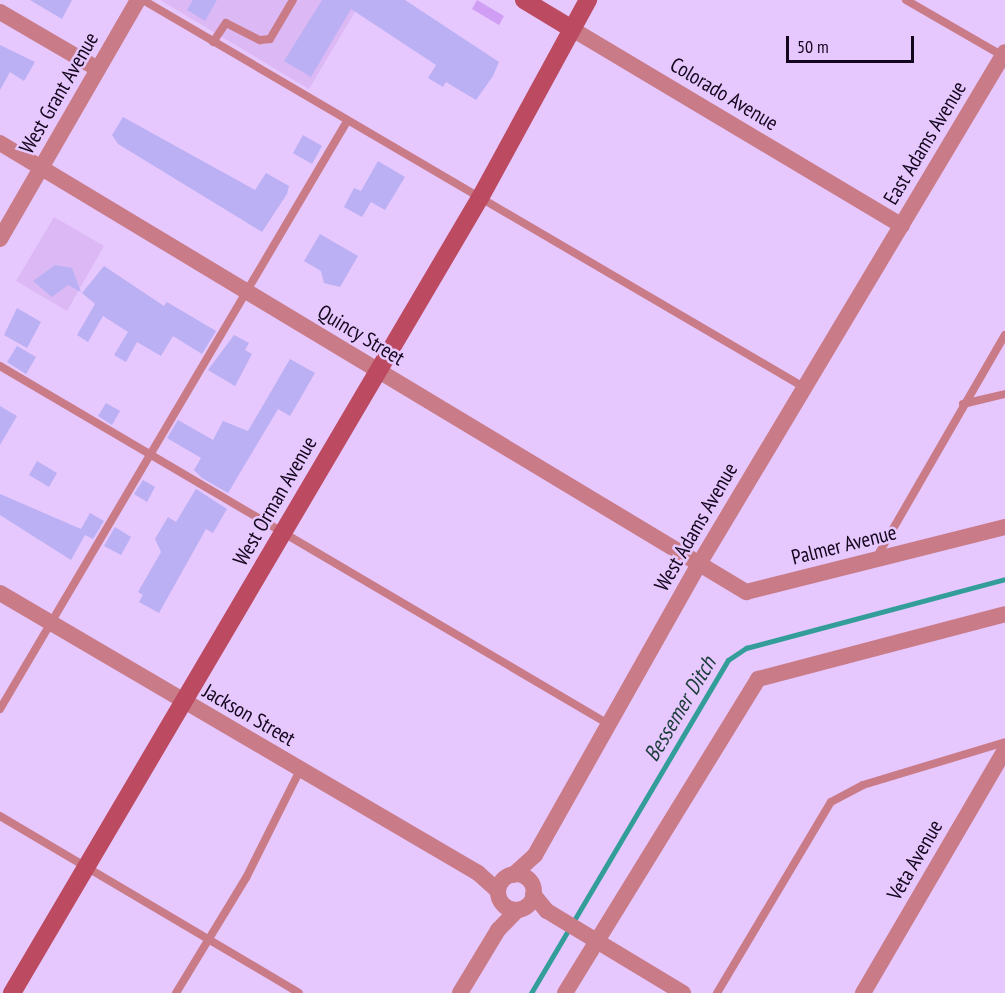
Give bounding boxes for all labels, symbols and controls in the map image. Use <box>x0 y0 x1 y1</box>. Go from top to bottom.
scale bar <box>789 24 916 62</box>
street label: West Grant Avenue <box>14 28 104 158</box>
text: 50 m <box>797 35 829 58</box>
street label: Colorado Avenue <box>665 52 783 136</box>
street label: East Adams Avenue <box>878 76 972 210</box>
street label: Quincy Street <box>313 299 409 371</box>
street label: West Orman Avenue <box>228 432 322 570</box>
street label: West Adams Avenue <box>649 458 743 596</box>
street label: Palmer Avenue <box>789 520 899 570</box>
water label: Bessemer Ditch <box>639 652 721 766</box>
street label: Jackson Street <box>198 678 300 752</box>
street label: Veta Avenue <box>882 815 948 905</box>

